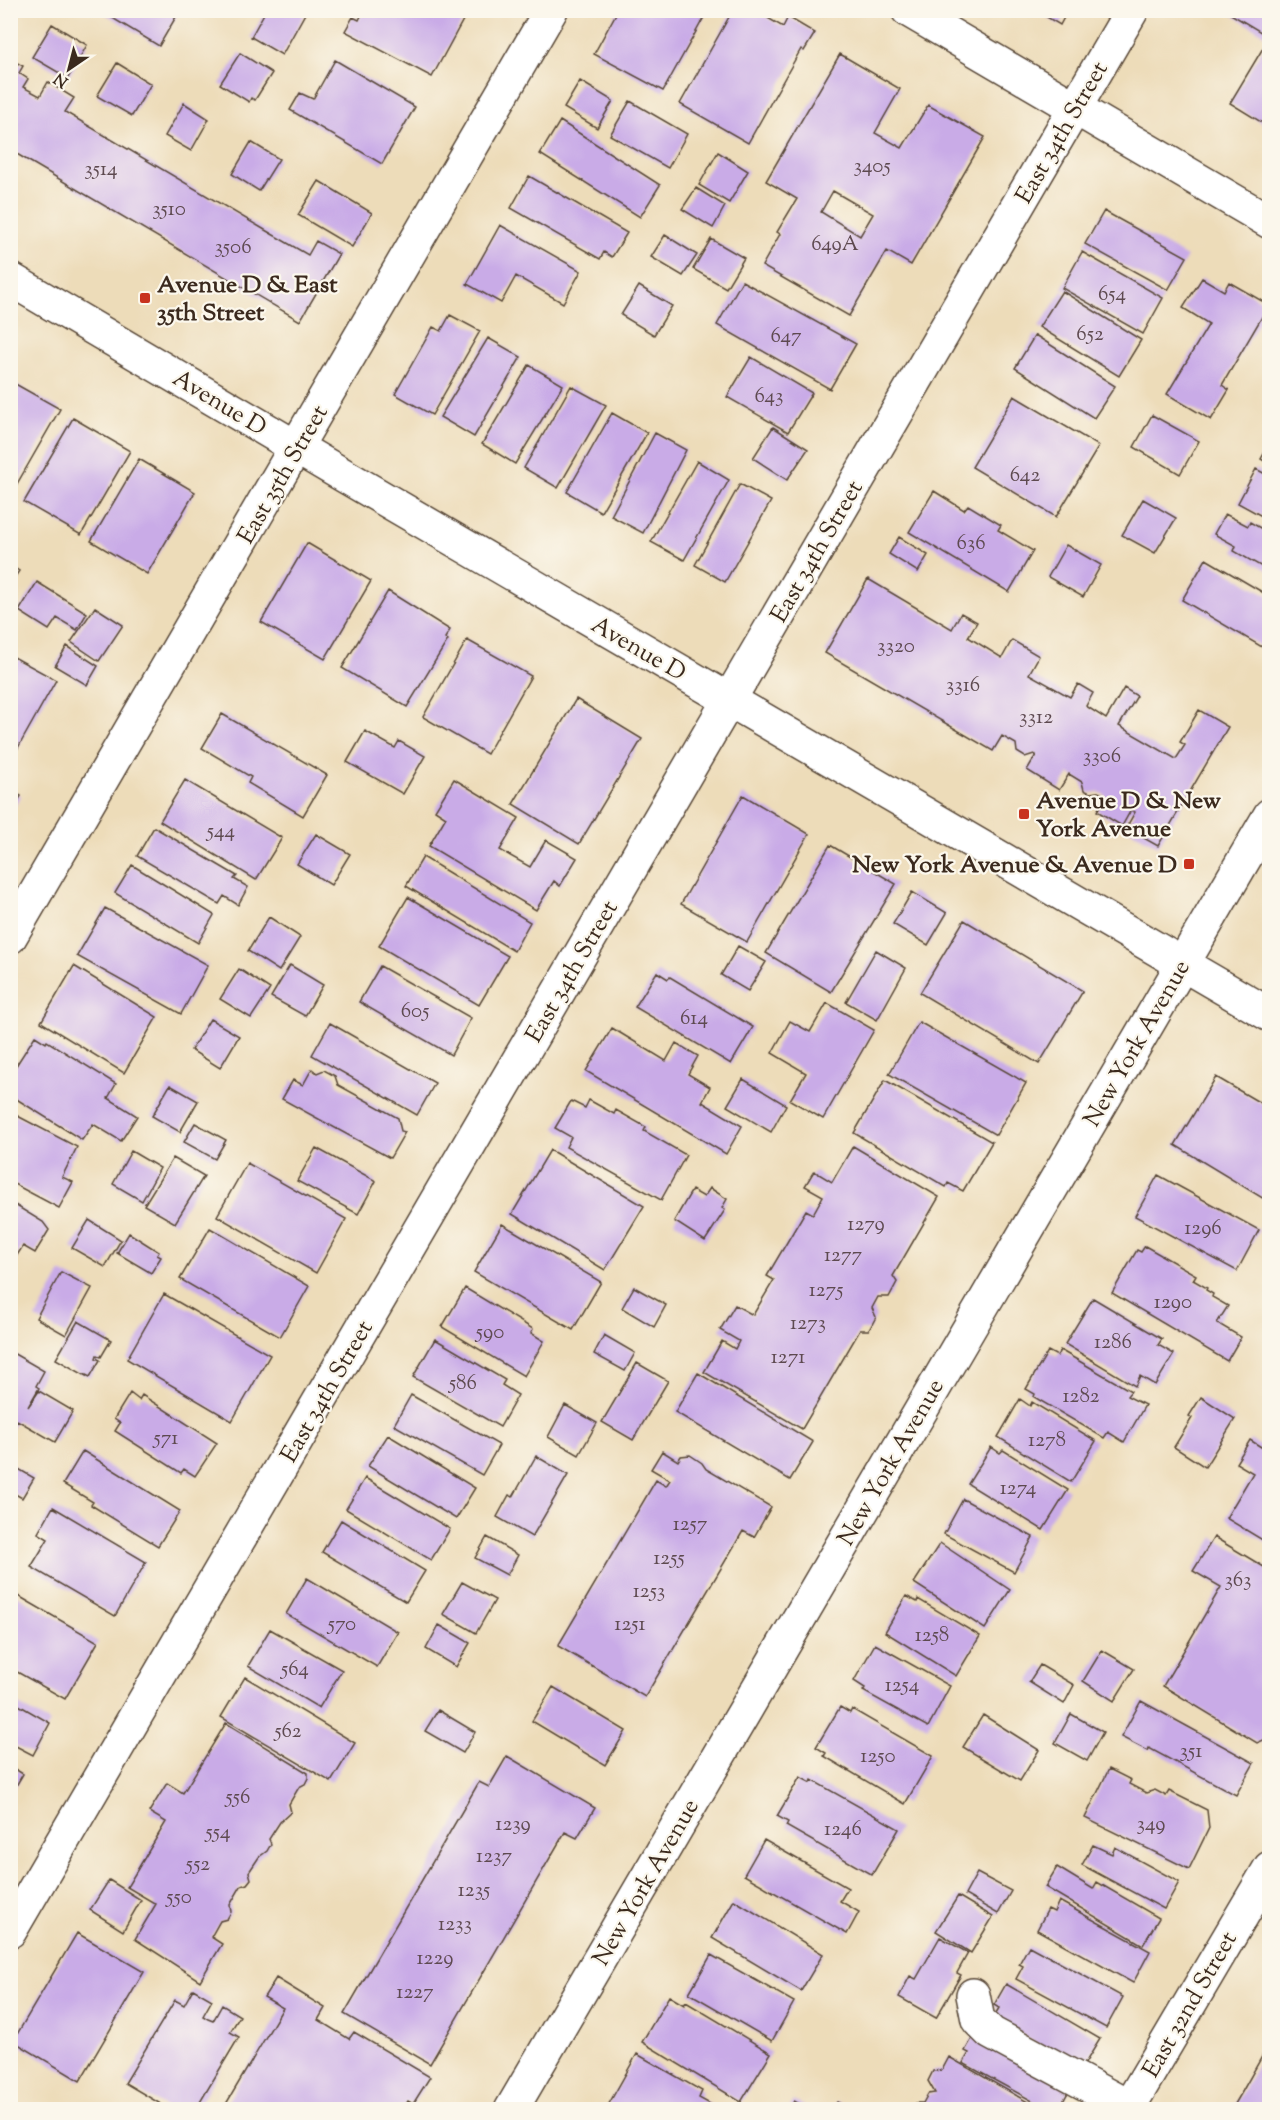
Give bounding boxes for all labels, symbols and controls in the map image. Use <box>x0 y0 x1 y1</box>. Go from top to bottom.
north arrow <box>39 39 99 99</box>
street label: East 34th Street <box>1008 56 1117 210</box>
text: N <box>50 66 74 92</box>
house number: 3405 <box>853 152 891 182</box>
house number: 3514 <box>84 155 118 185</box>
house number: 3510 <box>152 195 186 225</box>
house number: 649A <box>811 230 859 260</box>
house number: 3506 <box>214 233 252 263</box>
place label: Avenue D & East 35th Street <box>157 269 338 331</box>
house number: 654 <box>1098 280 1126 310</box>
marker: Avenue D & East 35th Street <box>138 291 152 305</box>
house number: 652 <box>1076 320 1104 350</box>
house number: 647 <box>770 322 802 352</box>
street label: Avenue D <box>166 362 272 445</box>
house number: 643 <box>754 382 784 412</box>
street label: East 35th Street <box>230 399 337 551</box>
house number: 642 <box>1010 461 1040 491</box>
street label: East 34th Street <box>763 475 872 629</box>
house number: 636 <box>956 529 986 559</box>
street label: Avenue D <box>584 609 692 691</box>
house number: 3320 <box>877 632 915 662</box>
house number: 3316 <box>946 671 980 701</box>
house number: 3312 <box>1019 703 1053 733</box>
house number: 3306 <box>1083 742 1121 772</box>
place label: Avenue D & New York Avenue <box>1036 785 1221 847</box>
marker: Avenue D & New York Avenue <box>1017 807 1031 821</box>
house number: 544 <box>206 817 235 847</box>
place label: New York Avenue & Avenue D <box>852 849 1177 883</box>
marker: New York Avenue & Avenue D <box>1182 857 1196 871</box>
street label: East 34th Street <box>518 895 627 1049</box>
street label: New York Avenue <box>1076 954 1199 1134</box>
house number: 605 <box>401 997 429 1027</box>
house number: 614 <box>680 1004 708 1034</box>
house number: 1279 <box>847 1210 885 1240</box>
house number: 1296 <box>1184 1214 1222 1244</box>
house number: 1277 <box>824 1241 862 1271</box>
house number: 1275 <box>809 1276 843 1306</box>
house number: 1290 <box>1154 1288 1192 1318</box>
house number: 1273 <box>790 1309 826 1339</box>
street label: East 34th Street <box>273 1315 382 1469</box>
house number: 590 <box>475 1318 504 1348</box>
house number: 1286 <box>1094 1328 1132 1358</box>
house number: 1271 <box>771 1343 805 1373</box>
house number: 586 <box>448 1369 477 1399</box>
street label: New York Avenue <box>830 1373 953 1553</box>
house number: 1282 <box>1062 1382 1100 1412</box>
house number: 571 <box>153 1424 178 1454</box>
house number: 1278 <box>1028 1426 1066 1456</box>
house number: 1274 <box>1000 1474 1036 1504</box>
house number: 1257 <box>673 1510 708 1540</box>
house number: 1255 <box>653 1544 685 1574</box>
house number: 363 <box>1224 1566 1252 1596</box>
house number: 1253 <box>633 1577 665 1607</box>
house number: 570 <box>327 1610 356 1640</box>
house number: 1251 <box>614 1610 646 1640</box>
house number: 1258 <box>915 1621 949 1651</box>
house number: 564 <box>280 1655 309 1685</box>
house number: 1254 <box>885 1671 919 1701</box>
house number: 562 <box>273 1717 302 1747</box>
house number: 351 <box>1180 1737 1202 1767</box>
house number: 1250 <box>860 1742 896 1772</box>
house number: 556 <box>225 1783 251 1813</box>
street label: New York Avenue <box>585 1793 708 1973</box>
house number: 1239 <box>495 1810 531 1840</box>
house number: 349 <box>1136 1810 1166 1840</box>
house number: 1246 <box>824 1815 862 1845</box>
house number: 554 <box>204 1818 231 1848</box>
house number: 1237 <box>476 1842 512 1872</box>
house number: 552 <box>185 1850 210 1880</box>
house number: 1235 <box>458 1876 490 1906</box>
house number: 550 <box>165 1883 192 1913</box>
house number: 1233 <box>438 1910 472 1940</box>
street label: East 32nd Street <box>1135 1926 1246 2084</box>
house number: 1229 <box>416 1944 454 1974</box>
house number: 1227 <box>396 1978 434 2008</box>

